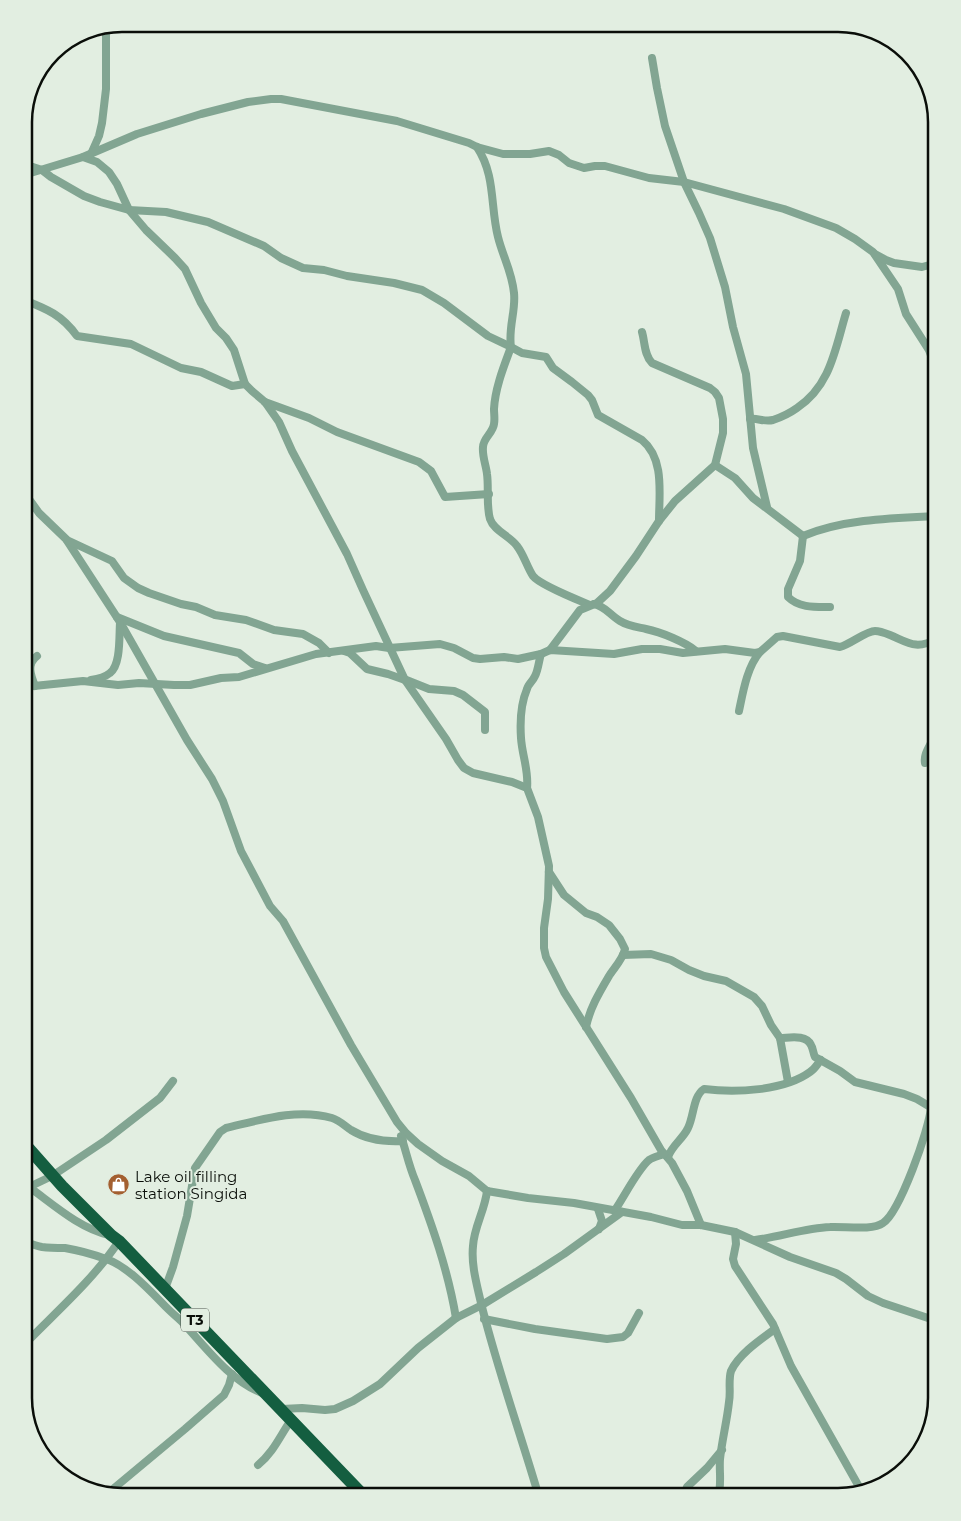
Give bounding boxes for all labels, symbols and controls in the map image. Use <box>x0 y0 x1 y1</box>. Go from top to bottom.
place label: Lake oil filling station Singida <box>135 1167 247 1203</box>
shop icon: Lake oil filling station Singida <box>107 1173 131 1197</box>
road number: T3 <box>181 1308 209 1332</box>

